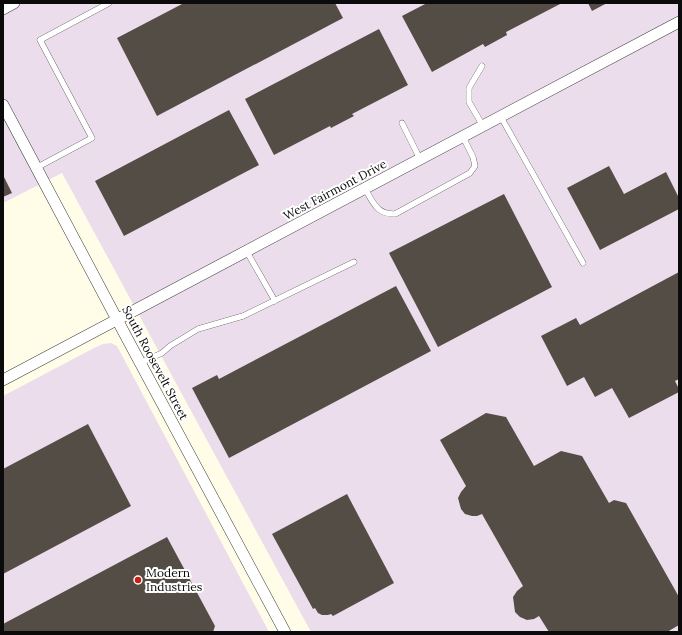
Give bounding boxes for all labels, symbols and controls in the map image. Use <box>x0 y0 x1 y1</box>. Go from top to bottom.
street label: West Fairmont Drive <box>281 156 389 223</box>
street label: South Roosevelt Street <box>119 303 192 423</box>
place label: Modern Industries <box>146 565 203 594</box>
marker: Modern Industries <box>133 575 143 585</box>

